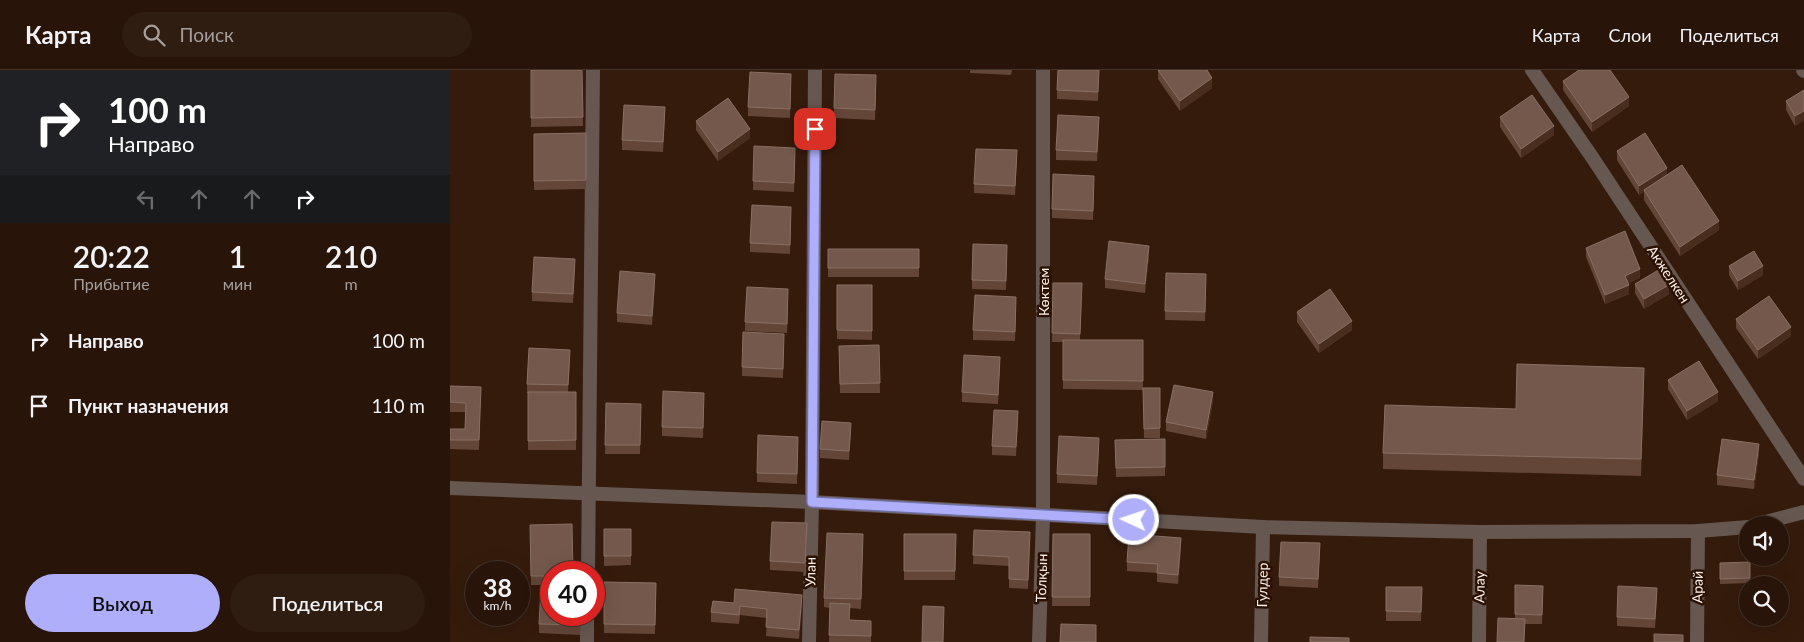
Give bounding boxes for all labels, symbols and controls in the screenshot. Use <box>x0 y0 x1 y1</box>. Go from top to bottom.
search box <box>122 12 472 57</box>
text: Карта <box>25 20 92 49</box>
icon: search <box>140 21 168 49</box>
text: Поиск <box>180 23 234 46</box>
text: Карта <box>1532 24 1580 46</box>
text: Слои <box>1608 24 1652 46</box>
text: Поделиться <box>1680 24 1779 46</box>
text: 100 m <box>108 88 207 130</box>
icon: right <box>25 90 90 155</box>
pin <box>794 108 836 150</box>
icon: arrive <box>801 115 829 143</box>
text: Направо <box>108 130 194 157</box>
icon: left <box>132 185 160 213</box>
icon: ahead <box>185 185 213 213</box>
icon: ahead <box>238 185 266 213</box>
icon: right <box>291 185 319 213</box>
text: 20:22 <box>73 238 150 274</box>
text: 1 <box>229 238 246 274</box>
text: 210 <box>325 238 377 274</box>
street label: Акжелкен <box>1644 242 1694 306</box>
street label: Көктем <box>1035 268 1052 316</box>
text: Прибытие <box>73 274 150 293</box>
text: мин <box>223 274 252 293</box>
text: m <box>345 274 358 293</box>
icon: right <box>25 327 53 355</box>
text: Направо <box>68 329 144 352</box>
text: 100 m <box>371 329 425 352</box>
icon: arrive <box>25 392 53 420</box>
text: Пункт назначения <box>68 394 229 417</box>
text: 110 m <box>371 394 425 417</box>
position arrow <box>1107 493 1159 545</box>
map controls <box>1739 516 1789 626</box>
button: sound <box>1739 516 1789 566</box>
street label: Толқын <box>1032 553 1050 603</box>
street label: Улан <box>801 557 819 587</box>
speed limit sign: 40 <box>540 561 605 626</box>
street label: Гулдер <box>1253 562 1271 607</box>
street label: Алау <box>1470 570 1488 603</box>
street label: Арай <box>1688 571 1706 603</box>
text: 38 <box>483 572 512 602</box>
button: Выход <box>25 574 220 632</box>
button: Поделиться <box>230 574 425 632</box>
button: search <box>1739 576 1789 626</box>
text: km/h <box>483 598 512 613</box>

